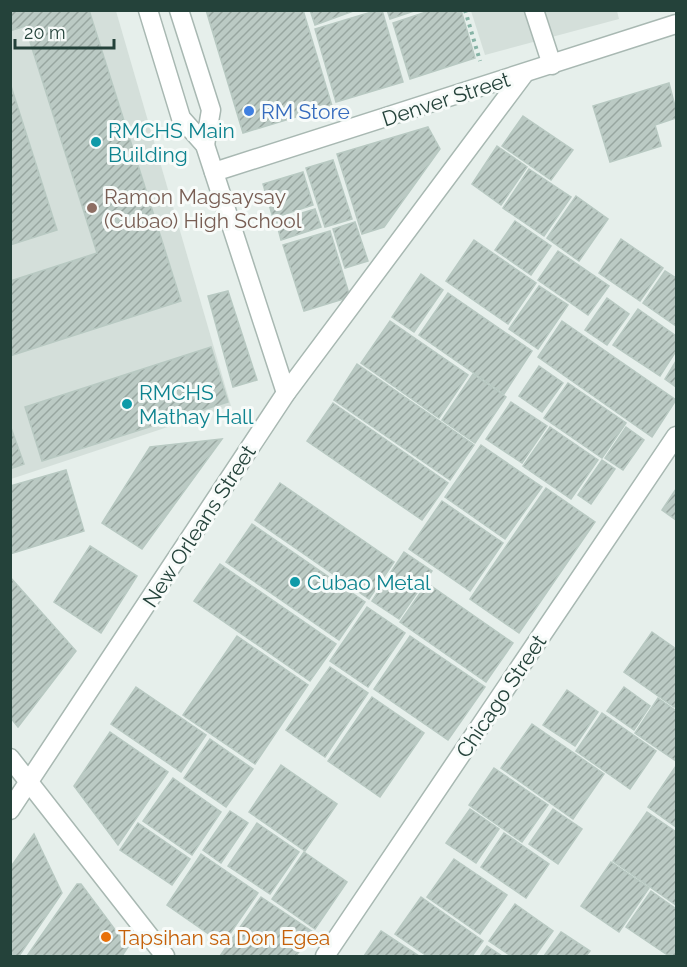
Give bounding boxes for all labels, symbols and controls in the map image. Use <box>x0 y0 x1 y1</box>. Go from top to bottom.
scale bar <box>15 12 114 50</box>
text: 20 m <box>24 22 66 43</box>
street label: Denver Street <box>379 67 513 131</box>
place label: RM Store <box>261 99 350 124</box>
marker: RM Store <box>242 104 256 118</box>
place label: RMCHS Main Building <box>108 118 235 167</box>
marker: RMCHS Main Building <box>89 135 103 149</box>
place label: Ramon Magsaysay (Cubao) High School <box>104 184 302 233</box>
marker: Ramon Magsaysay (Cubao) High School <box>85 201 99 215</box>
place label: RMCHS Mathay Hall <box>139 380 254 429</box>
marker: RMCHS Mathay Hall <box>120 397 134 411</box>
street label: New Orleans Street <box>137 440 261 612</box>
place label: Cubao Metal <box>307 570 431 595</box>
marker: Cubao Metal <box>288 575 302 589</box>
street label: Chicago Street <box>451 630 551 762</box>
place label: Tapsihan sa Don Egea <box>118 925 330 950</box>
marker: Tapsihan sa Don Egea <box>99 930 113 944</box>

